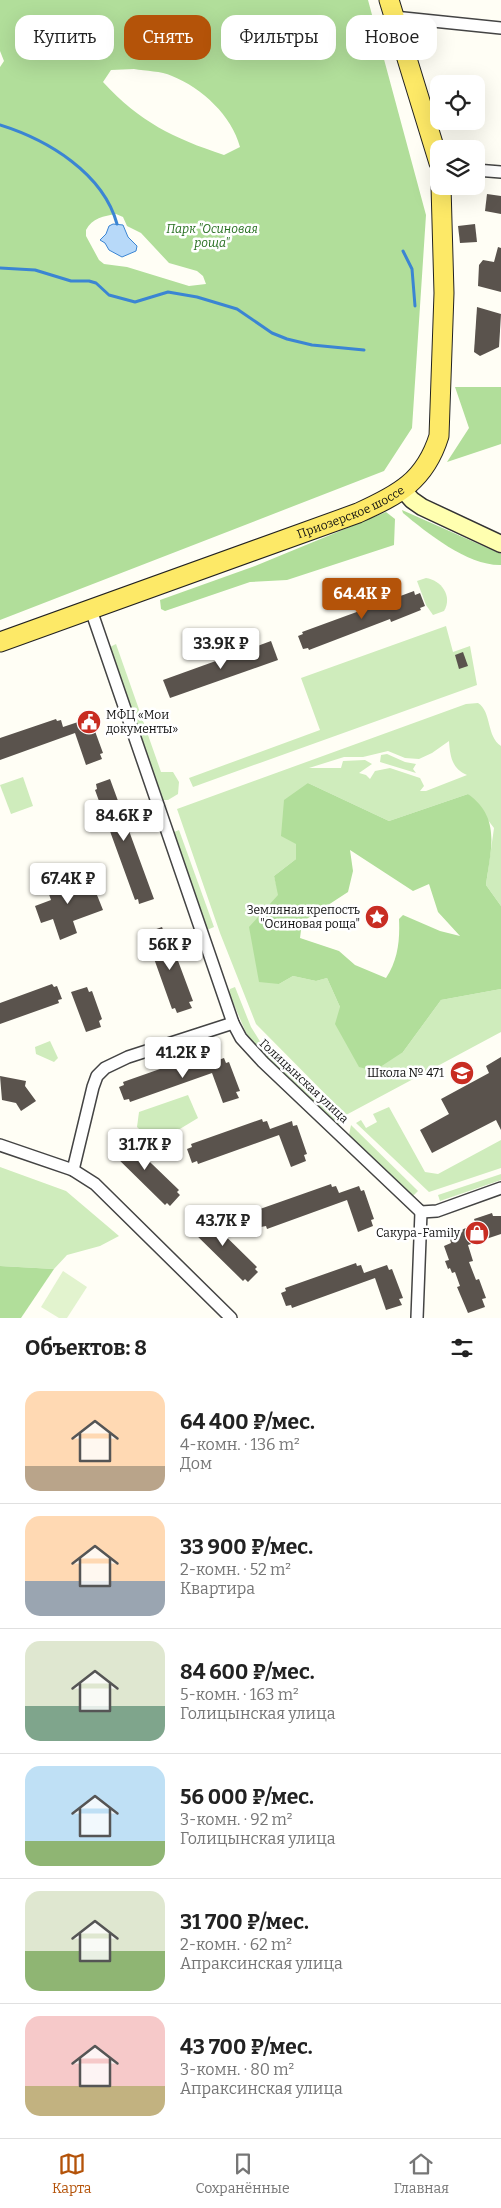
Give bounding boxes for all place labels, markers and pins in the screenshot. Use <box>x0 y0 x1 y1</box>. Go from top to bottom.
pin: 64.4K ₽ <box>316 578 408 620</box>
pin: 33.9K ₽ <box>175 628 267 670</box>
place label: МФЦ «Мои документы» <box>106 708 178 736</box>
public building icon: МФЦ «Мои документы» <box>76 709 102 735</box>
pin: 84.6K ₽ <box>78 800 170 842</box>
pin: 67.4K ₽ <box>22 862 114 905</box>
place label: Земляная крепость "Осиновая роща" <box>247 903 360 931</box>
place icon: Земляная крепость "Осиновая роща" <box>364 904 390 930</box>
pin: 56K ₽ <box>135 928 205 971</box>
pin: 41.2K ₽ <box>137 1036 229 1079</box>
school or university icon: Школа № 471 <box>449 1060 475 1086</box>
place label: Школа № 471 <box>367 1066 444 1080</box>
pin: 31.7K ₽ <box>99 1128 191 1171</box>
pin: 43.7K ₽ <box>177 1204 269 1247</box>
shop icon: Сакура-Family <box>464 1220 490 1246</box>
place label: Сакура-Family <box>376 1226 461 1240</box>

